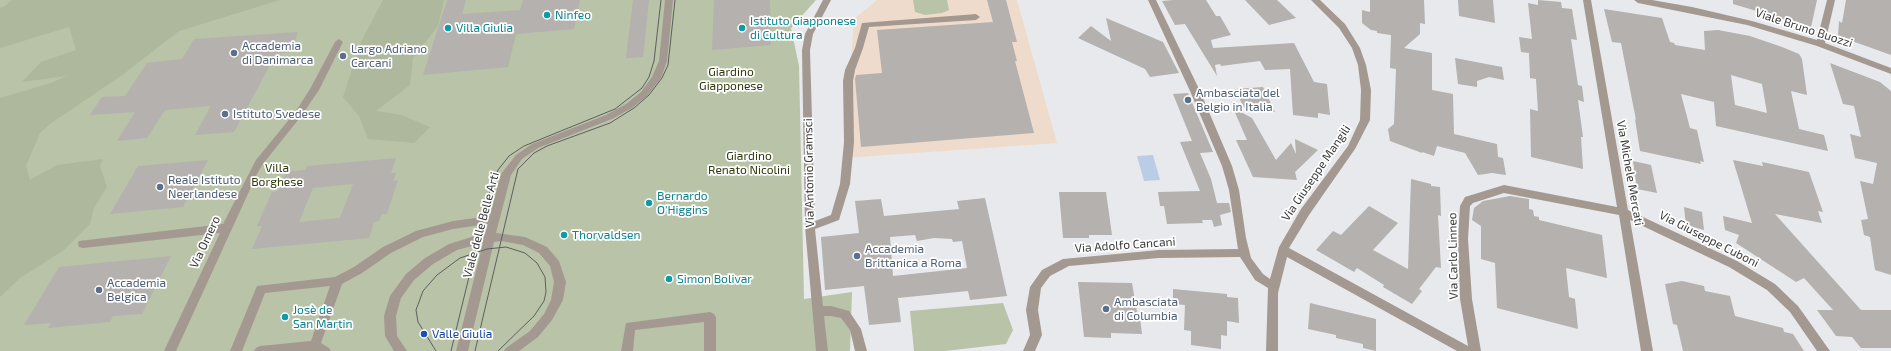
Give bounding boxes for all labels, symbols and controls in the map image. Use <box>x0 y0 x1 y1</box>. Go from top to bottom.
street label: Viale Bruno Buozzi <box>1754 5 1854 51</box>
place label: Ninfeo <box>555 8 591 22</box>
marker: Ninfeo <box>542 10 552 20</box>
place label: Istituto Giapponese di Cultura <box>750 14 856 42</box>
place label: Villa Giulia <box>456 21 513 35</box>
marker: Villa Giulia <box>443 23 453 33</box>
marker: Istituto Giapponese di Cultura <box>737 23 747 33</box>
place label: Accademia di Danimarca <box>242 39 313 67</box>
place label: Largo Adriano Carcani <box>351 42 427 70</box>
marker: Accademia di Danimarca <box>229 48 239 58</box>
marker: Largo Adriano Carcani <box>338 51 348 61</box>
park label: Giardino Giapponese <box>699 65 763 93</box>
place label: Ambasciata del Belgio in Italia <box>1196 86 1280 114</box>
marker: Ambasciata del Belgio in Italia <box>1183 95 1193 105</box>
place label: Istituto Svedese <box>233 107 321 121</box>
marker: Istituto Svedese <box>220 109 230 119</box>
street label: Via Antonio Gramsci <box>801 118 817 228</box>
street label: Via Michele Mercati <box>1614 119 1646 227</box>
street label: Via Giuseppe Mangili <box>1278 122 1354 224</box>
park label: Giardino Renato Nicolini <box>708 149 790 177</box>
park label: Villa Borghese <box>251 161 303 189</box>
street label: Viale delle Belle Arti <box>460 170 502 280</box>
place label: Reale Istituto Neerlandese <box>168 173 241 201</box>
marker: Reale Istituto Neerlandese <box>155 182 165 192</box>
place label: Bernardo O'Higgins <box>657 189 708 217</box>
marker: Bernardo O'Higgins <box>644 198 654 208</box>
street label: Via Giuseppe Cuboni <box>1657 208 1761 270</box>
street label: Via Carlo Linneo <box>1445 212 1461 300</box>
street label: Via Omero <box>187 214 223 270</box>
place label: Thorvaldsen <box>572 228 640 242</box>
marker: Thorvaldsen <box>559 230 569 240</box>
street label: Via Adolfo Cancani <box>1074 234 1176 256</box>
place label: Accademia Brittanica a Roma <box>865 242 962 270</box>
marker: Accademia Brittanica a Roma <box>852 251 862 261</box>
place label: Simon Bolivar <box>677 272 752 286</box>
marker: Simon Bolivar <box>664 274 674 284</box>
place label: Accademia Belgica <box>107 276 166 304</box>
marker: Accademia Belgica <box>94 285 104 295</box>
place label: Ambasciata di Columbia <box>1114 295 1178 323</box>
place label: Josè de San Martin <box>293 303 352 331</box>
marker: Ambasciata di Columbia <box>1101 304 1111 314</box>
marker: Josè de San Martin <box>280 312 290 322</box>
place label: Valle Giulia <box>432 327 492 341</box>
marker: Valle Giulia <box>419 329 429 339</box>

